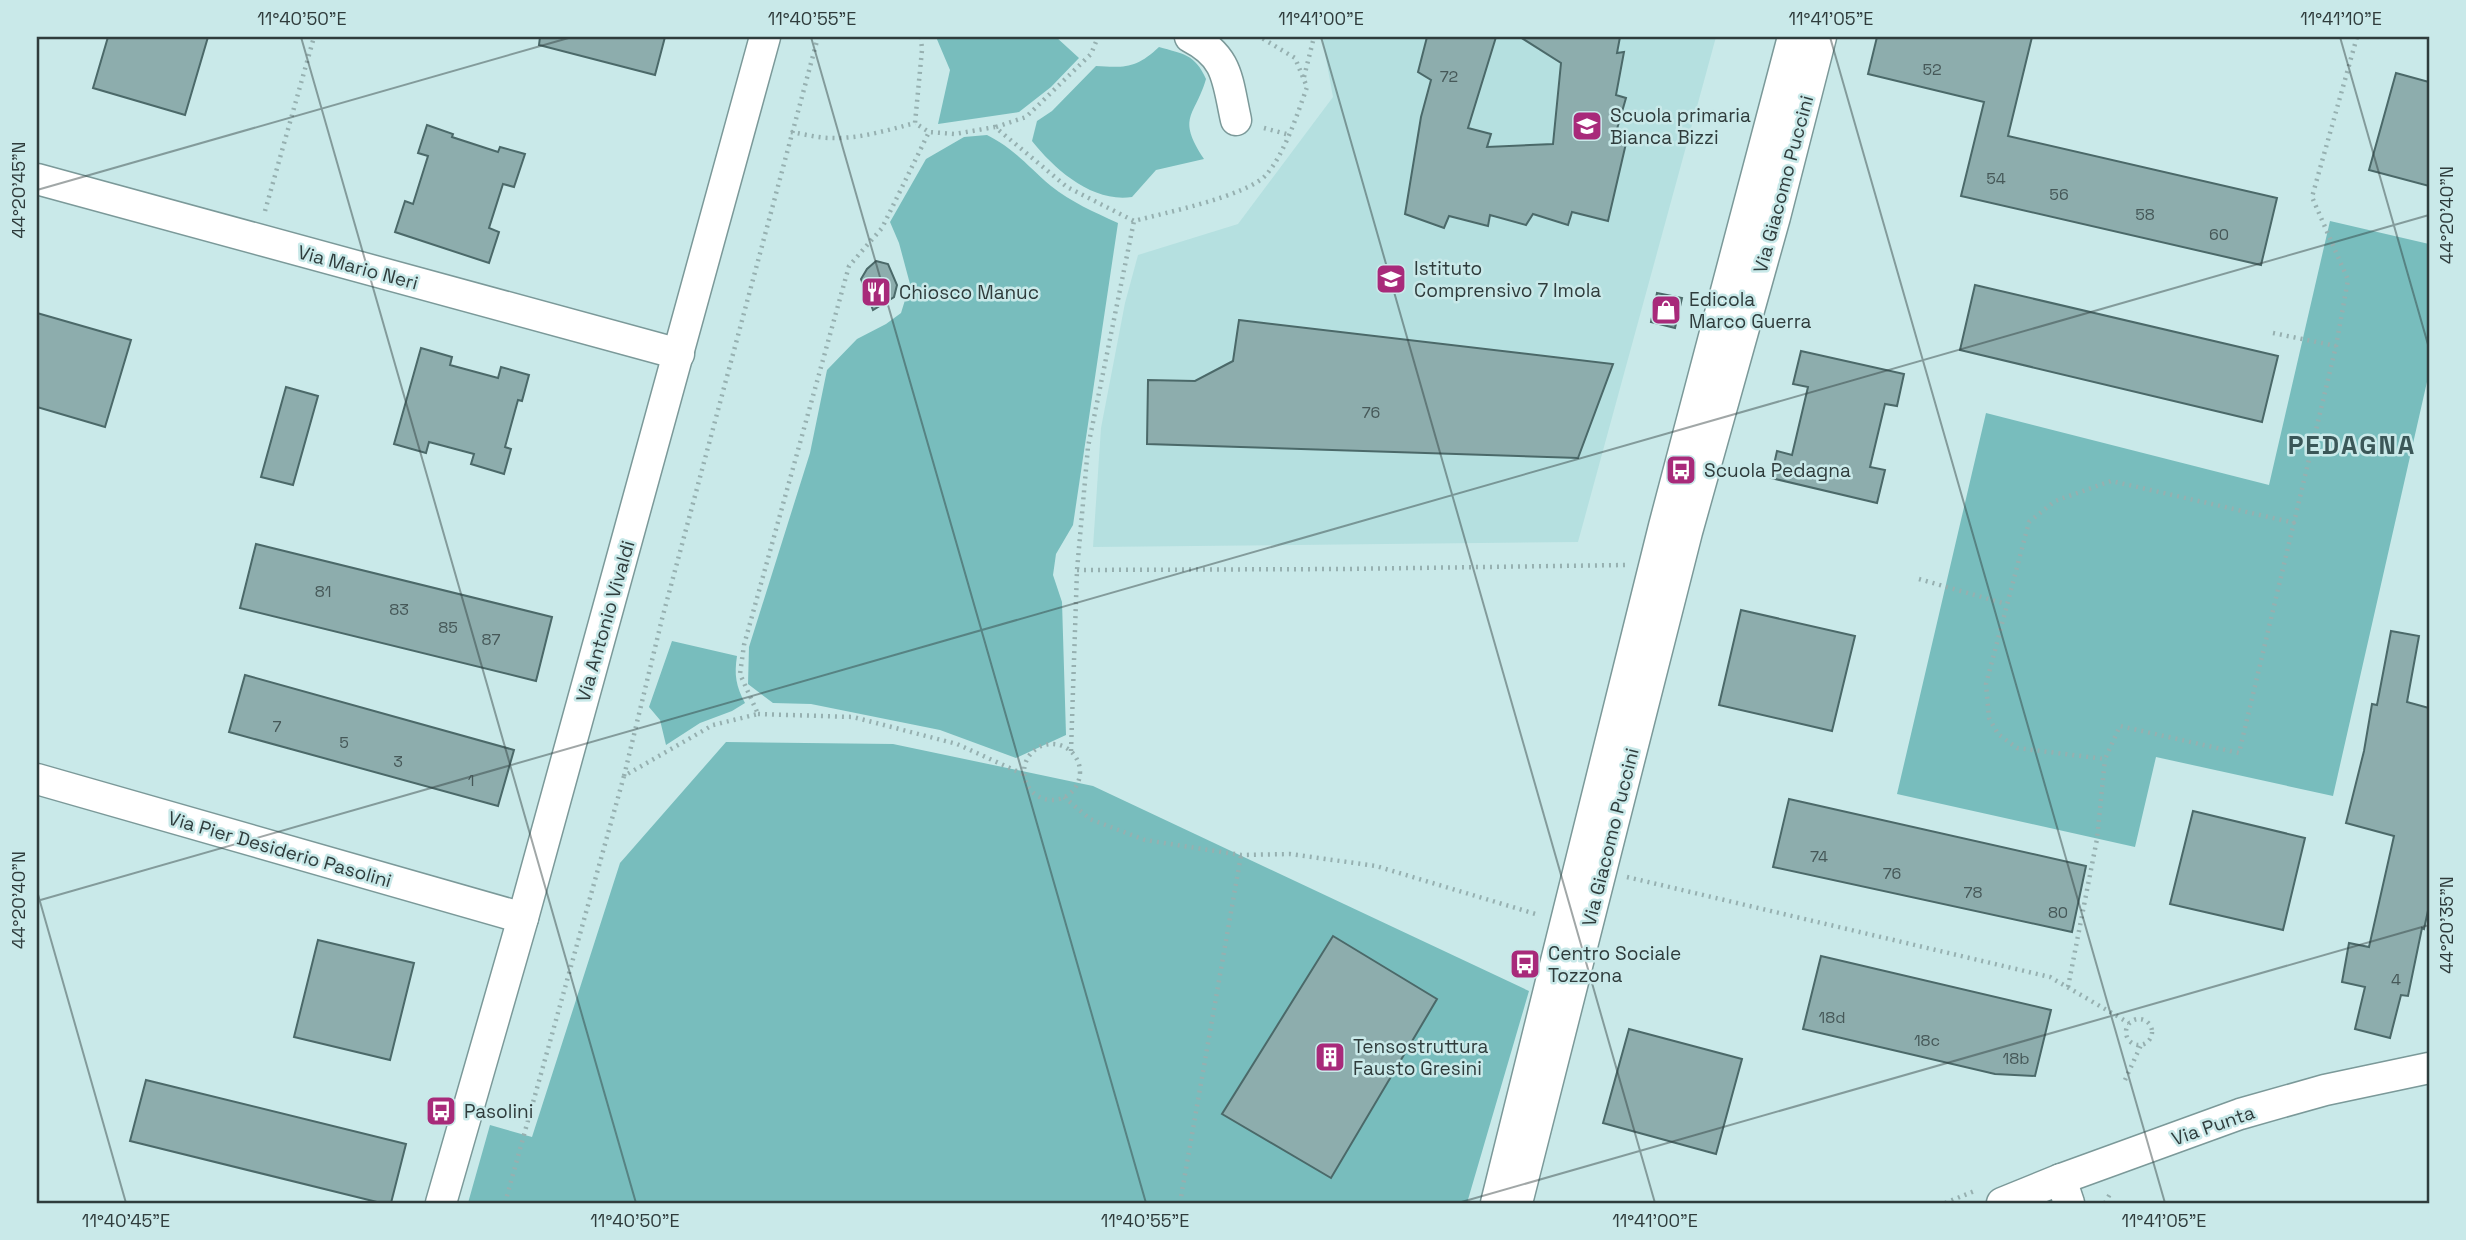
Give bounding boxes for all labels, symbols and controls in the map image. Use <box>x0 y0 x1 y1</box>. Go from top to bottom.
text: 11°40'50"E <box>257 7 347 30</box>
text: 11°40'55"E <box>768 7 856 30</box>
text: 11°41'00"E <box>1278 7 1364 30</box>
text: 11°41'05"E <box>1789 7 1873 30</box>
text: 11°41'10"E <box>2300 7 2382 30</box>
house number: 52 <box>1922 59 1942 80</box>
house number: 72 <box>1440 66 1458 87</box>
street label: Via Giacomo Puccini <box>1748 93 1819 276</box>
place label: Scuola primaria Bianca Bizzi <box>1610 103 1751 150</box>
school or university icon: Scuola primaria Bianca Bizzi <box>1570 109 1604 143</box>
text: 44°20'45"N <box>7 141 30 239</box>
text: 44°20'40"N <box>2435 166 2458 264</box>
house number: 54 <box>1986 168 2006 189</box>
house number: 56 <box>2049 184 2069 205</box>
house number: 58 <box>2135 204 2155 225</box>
house number: 60 <box>2209 224 2229 245</box>
street label: Via Mario Neri <box>295 239 421 296</box>
place label: Istituto Comprensivo 7 Imola <box>1414 256 1601 303</box>
school or university icon: Istituto Comprensivo 7 Imola <box>1374 262 1408 296</box>
restaurant icon: Chiosco Manuc <box>859 275 893 309</box>
place label: Chiosco Manuc <box>899 280 1039 305</box>
place label: Edicola Marco Guerra <box>1689 287 1812 334</box>
shop icon: Edicola Marco Guerra <box>1649 293 1683 327</box>
house number: 76 <box>1362 402 1380 423</box>
district label: PEDAGNA <box>2288 428 2416 462</box>
bus stop icon: Scuola Pedagna <box>1664 453 1698 487</box>
place label: Scuola Pedagna <box>1704 458 1851 483</box>
street label: Via Antonio Vivaldi <box>570 537 641 705</box>
house number: 81 <box>315 581 331 602</box>
house number: 83 <box>389 599 409 620</box>
house number: 85 <box>438 617 458 638</box>
house number: 87 <box>482 629 500 650</box>
house number: 7 <box>272 716 282 737</box>
house number: 5 <box>339 732 349 753</box>
street label: Via Giacomo Puccini <box>1576 745 1645 929</box>
house number: 3 <box>393 751 403 772</box>
house number: 1 <box>468 770 474 791</box>
street label: Via Pier Desiderio Pasolini <box>165 806 395 893</box>
house number: 74 <box>1810 846 1828 867</box>
text: 44°20'40"N <box>7 851 30 949</box>
house number: 76 <box>1883 863 1901 884</box>
text: 44°20'35"N <box>2435 876 2458 974</box>
house number: 78 <box>1964 882 1983 903</box>
house number: 80 <box>2048 902 2068 923</box>
place label: Centro Sociale Tozzona <box>1548 941 1681 988</box>
bus stop icon: Centro Sociale Tozzona <box>1508 947 1542 981</box>
house number: 4 <box>2391 969 2401 990</box>
house number: 18d <box>1819 1007 1845 1028</box>
house number: 18c <box>1914 1030 1940 1051</box>
place label: Tensostruttura Fausto Gresini <box>1353 1034 1489 1081</box>
building icon: Tensostruttura Fausto Gresini <box>1313 1040 1347 1074</box>
house number: 18b <box>2003 1048 2029 1069</box>
bus stop icon: Pasolini <box>424 1094 458 1128</box>
place label: Pasolini <box>464 1099 533 1124</box>
street label: Via Punta <box>2168 1100 2258 1151</box>
text: 11°40'45"E <box>82 1209 170 1232</box>
text: 11°40'50"E <box>590 1209 680 1232</box>
text: 11°40'55"E <box>1101 1209 1189 1232</box>
text: 11°41'00"E <box>1612 1209 1698 1232</box>
text: 11°41'05"E <box>2122 1209 2206 1232</box>

